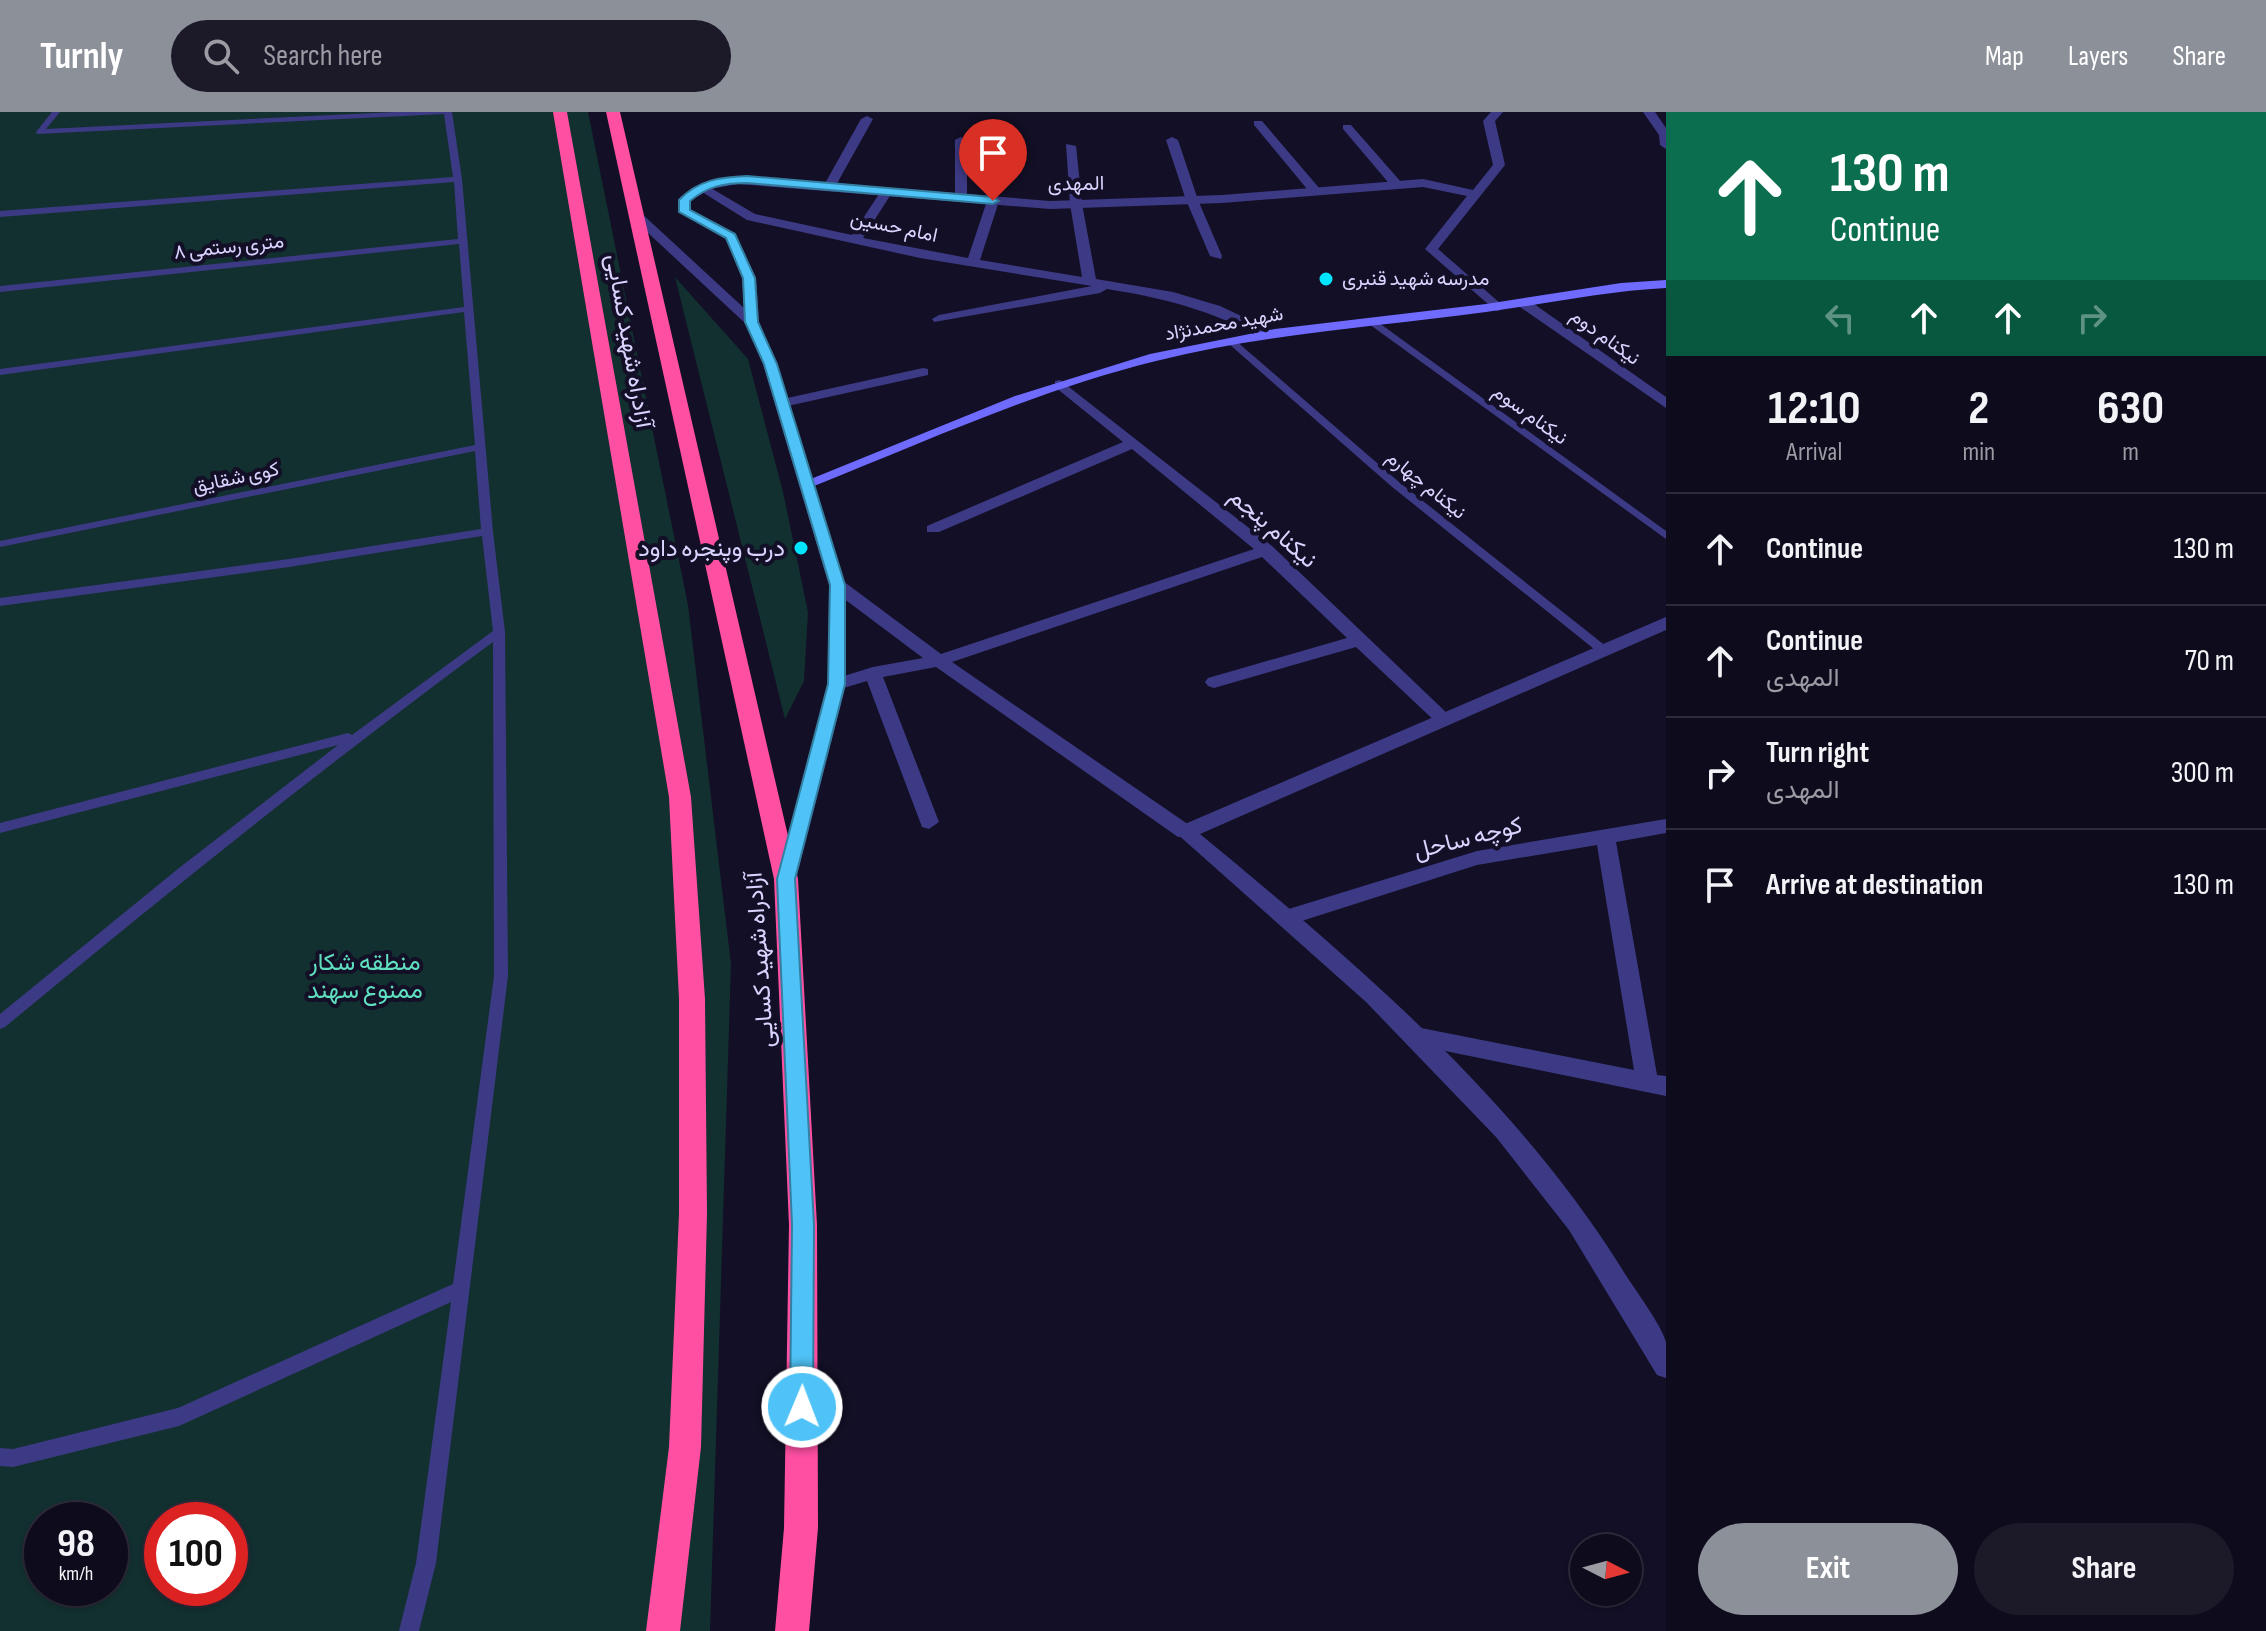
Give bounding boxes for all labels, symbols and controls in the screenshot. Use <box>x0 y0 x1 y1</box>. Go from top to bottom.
search box <box>171 20 731 92</box>
text: Turnly <box>40 34 123 79</box>
icon: search <box>199 34 243 78</box>
text: Search here <box>263 38 383 74</box>
text: Map <box>1985 40 2024 73</box>
text: Layers <box>2068 40 2128 73</box>
text: Share <box>2172 40 2226 73</box>
pin <box>959 119 1027 201</box>
icon: arrive <box>971 131 1015 175</box>
text: 130 m <box>1830 141 1950 208</box>
icon: ahead <box>1698 144 1802 248</box>
street label: المهدی <box>1048 172 1104 196</box>
street label: امام حسین <box>848 206 940 248</box>
text: Continue <box>1830 209 1940 252</box>
street label: ۸ متری رستمی <box>173 229 285 265</box>
street label: آزادراه شهید کسایی <box>599 252 659 433</box>
place label: مدرسه شهید قنبری <box>1342 267 1489 291</box>
marker: مدرسه شهید قنبری <box>1317 270 1335 288</box>
icon: left <box>1818 296 1862 340</box>
icon: ahead <box>1902 296 1946 340</box>
icon: ahead <box>1986 296 2030 340</box>
icon: right <box>2070 296 2114 340</box>
street label: شهید محمدنژاد <box>1163 302 1285 346</box>
street label: نیکنام دوم <box>1565 304 1645 370</box>
street label: نیکنام سوم <box>1488 380 1572 450</box>
text: 12:10 <box>1768 380 1861 437</box>
text: 2 <box>1968 380 1989 437</box>
text: 630 <box>2097 380 2164 437</box>
text: Arrival <box>1786 437 1842 468</box>
text: min <box>1963 437 1995 468</box>
text: m <box>2122 437 2139 468</box>
street label: نیکنام چهارم <box>1381 445 1471 525</box>
street label: کوی شقایق <box>191 457 281 499</box>
street label: نیکنام پنجم <box>1222 482 1323 575</box>
icon: ahead <box>1698 527 1742 571</box>
text: Continue <box>1766 531 1863 567</box>
text: 130 m <box>2174 531 2234 567</box>
place label: درب وپنجره داود <box>638 534 785 564</box>
marker: درب وپنجره داود <box>792 539 810 557</box>
text: Continue <box>1766 623 1863 659</box>
icon: ahead <box>1698 639 1742 683</box>
text: 70 m <box>2185 643 2234 679</box>
text: المهدی <box>1766 663 1840 694</box>
text: Turn right <box>1766 735 1869 771</box>
icon: right <box>1698 751 1742 795</box>
text: 300 m <box>2171 755 2234 791</box>
text: المهدی <box>1766 775 1840 806</box>
street label: کوچه ساحل <box>1411 811 1526 866</box>
icon: arrive <box>1698 863 1742 907</box>
text: Arrive at destination <box>1766 867 1983 903</box>
text: 130 m <box>2174 867 2234 903</box>
street label: آزادراه شهید کسایی <box>739 869 781 1049</box>
park label: منطقه شکار ممنوع سهند <box>307 948 423 1006</box>
position arrow <box>760 1365 844 1449</box>
speed limit sign: 100 <box>144 1502 248 1606</box>
text: 98 <box>57 1520 95 1568</box>
button: Exit <box>1698 1523 1958 1615</box>
button: Share <box>1974 1523 2234 1615</box>
north arrow <box>1570 1534 1642 1606</box>
map controls <box>1570 1534 1642 1606</box>
text: km/h <box>59 1562 93 1586</box>

